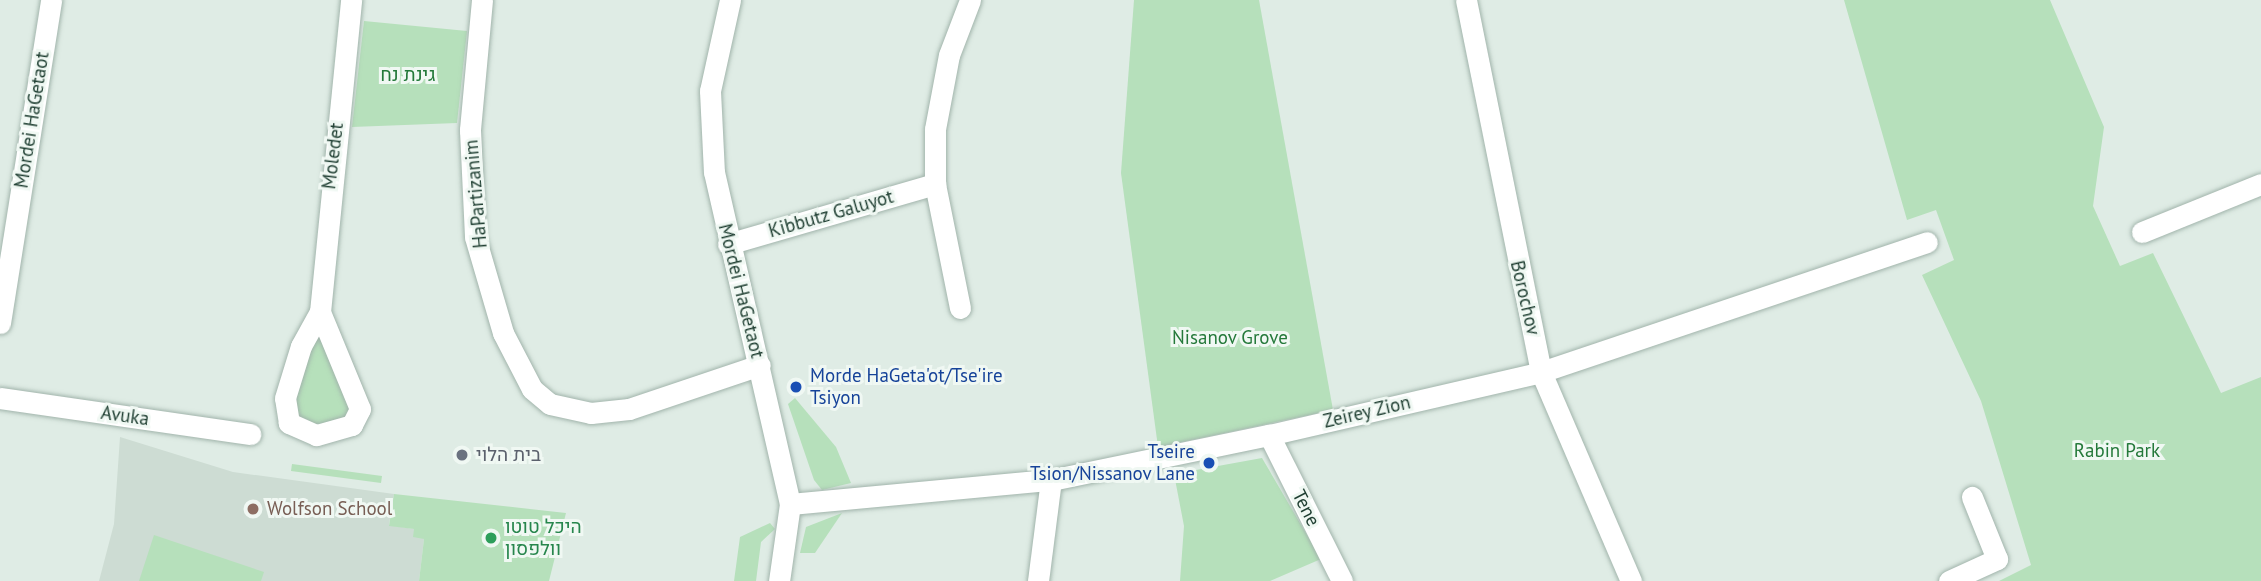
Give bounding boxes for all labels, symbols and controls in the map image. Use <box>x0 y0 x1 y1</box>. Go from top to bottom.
street label: Mordei HaGetaot <box>10 50 54 190</box>
park label: גינת נח <box>380 64 436 86</box>
street label: Moledet <box>318 121 348 191</box>
street label: HaPartizanim <box>460 139 492 249</box>
street label: Kibbutz Galuyot <box>766 185 896 243</box>
street label: Mordei HaGetaot <box>713 221 769 361</box>
street label: Borochov <box>1505 258 1545 338</box>
park label: Nisanov Grove <box>1172 327 1288 349</box>
place label: Morde HaGeta'ot/Tse'ire Tsiyon <box>810 365 1003 409</box>
marker: Morde HaGeta'ot/Tse'ire Tsiyon <box>788 379 804 395</box>
street label: Zeirey Zion <box>1321 391 1413 433</box>
street label: Avuka <box>99 401 151 431</box>
park label: Rabin Park <box>2074 440 2160 462</box>
place label: Tseire Tsion/Nissanov Lane <box>1029 441 1195 485</box>
place label: בית הלוי <box>476 444 541 466</box>
marker: בית הלוי <box>454 447 470 463</box>
marker: Tseire Tsion/Nissanov Lane <box>1201 455 1217 471</box>
street label: Tene <box>1287 486 1325 530</box>
place label: Wolfson School <box>267 498 392 520</box>
marker: Wolfson School <box>245 501 261 517</box>
place label: היכל טוטו וולפסון <box>505 516 582 560</box>
marker: היכל טוטו וולפסון <box>483 530 499 546</box>

